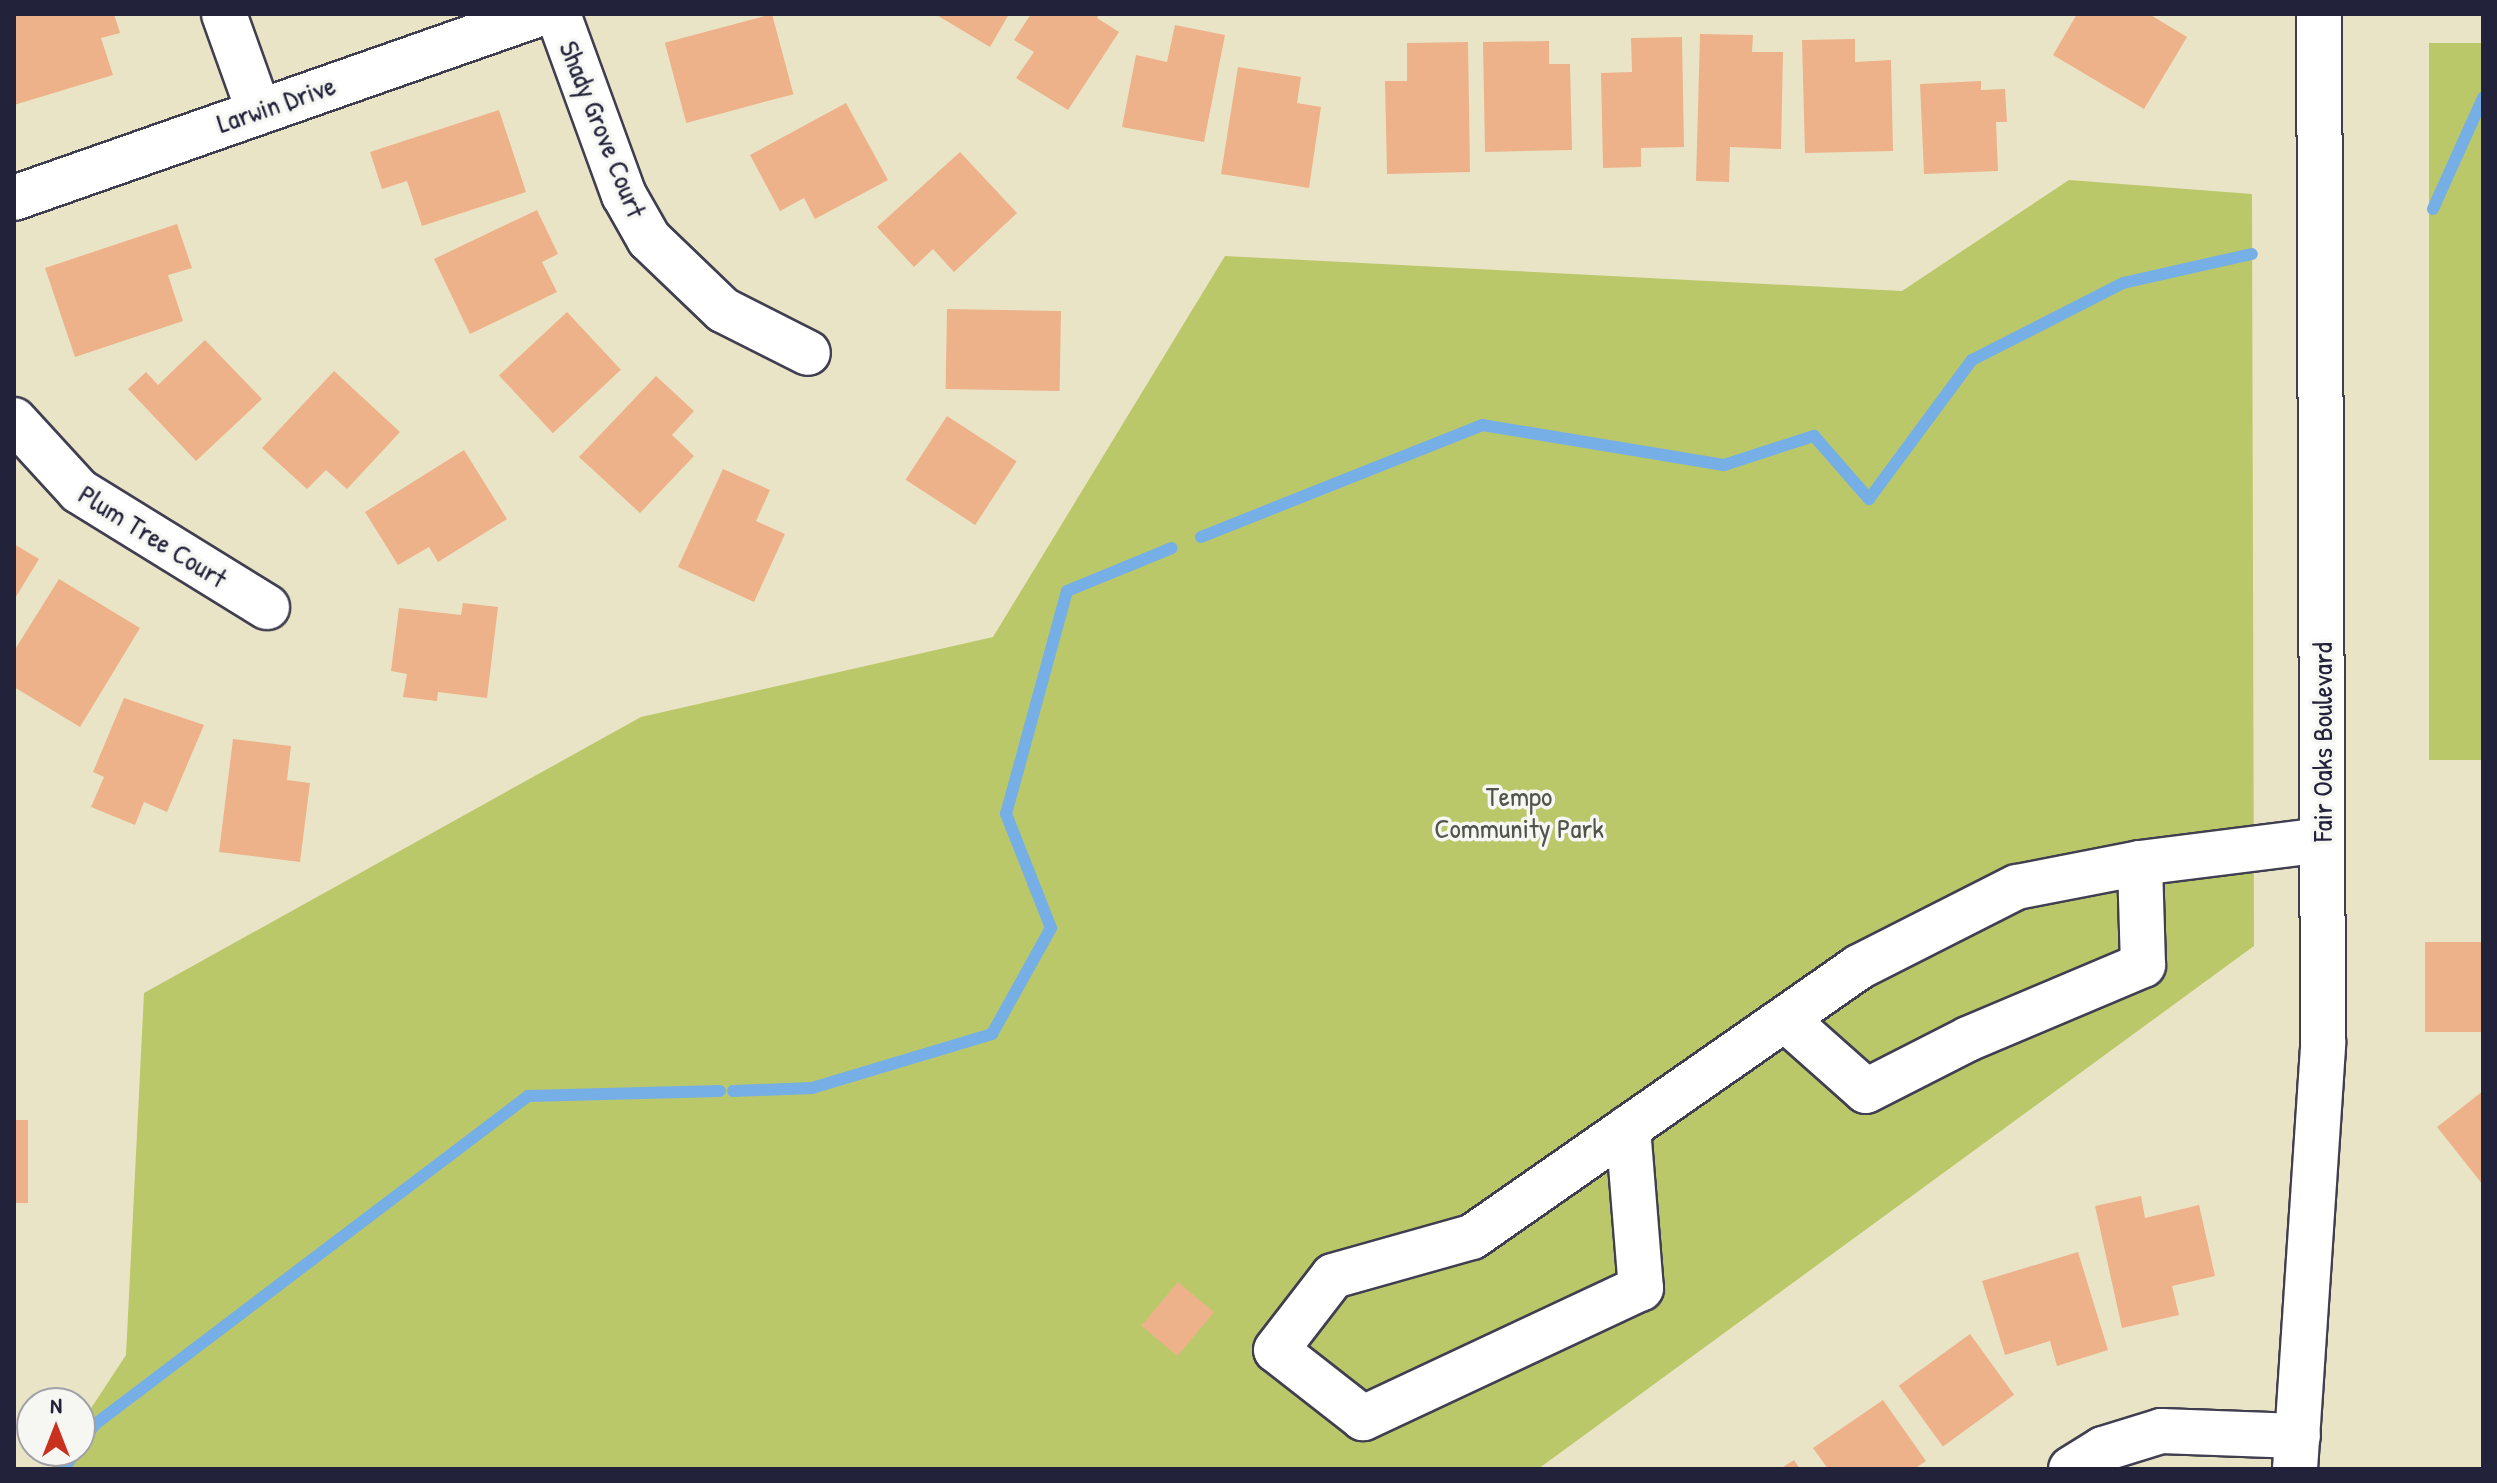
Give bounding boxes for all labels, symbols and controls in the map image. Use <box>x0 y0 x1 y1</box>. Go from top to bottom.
street label: Shady Grove Court <box>552 36 654 222</box>
street label: Larwin Drive <box>212 68 340 140</box>
street label: Plum Tree Court <box>73 477 233 595</box>
street label: Fair Oaks Boulevard <box>2305 642 2339 842</box>
park label: Tempo Community Park <box>1434 779 1604 845</box>
north arrow <box>16 1387 96 1467</box>
text: N <box>50 1390 62 1420</box>

